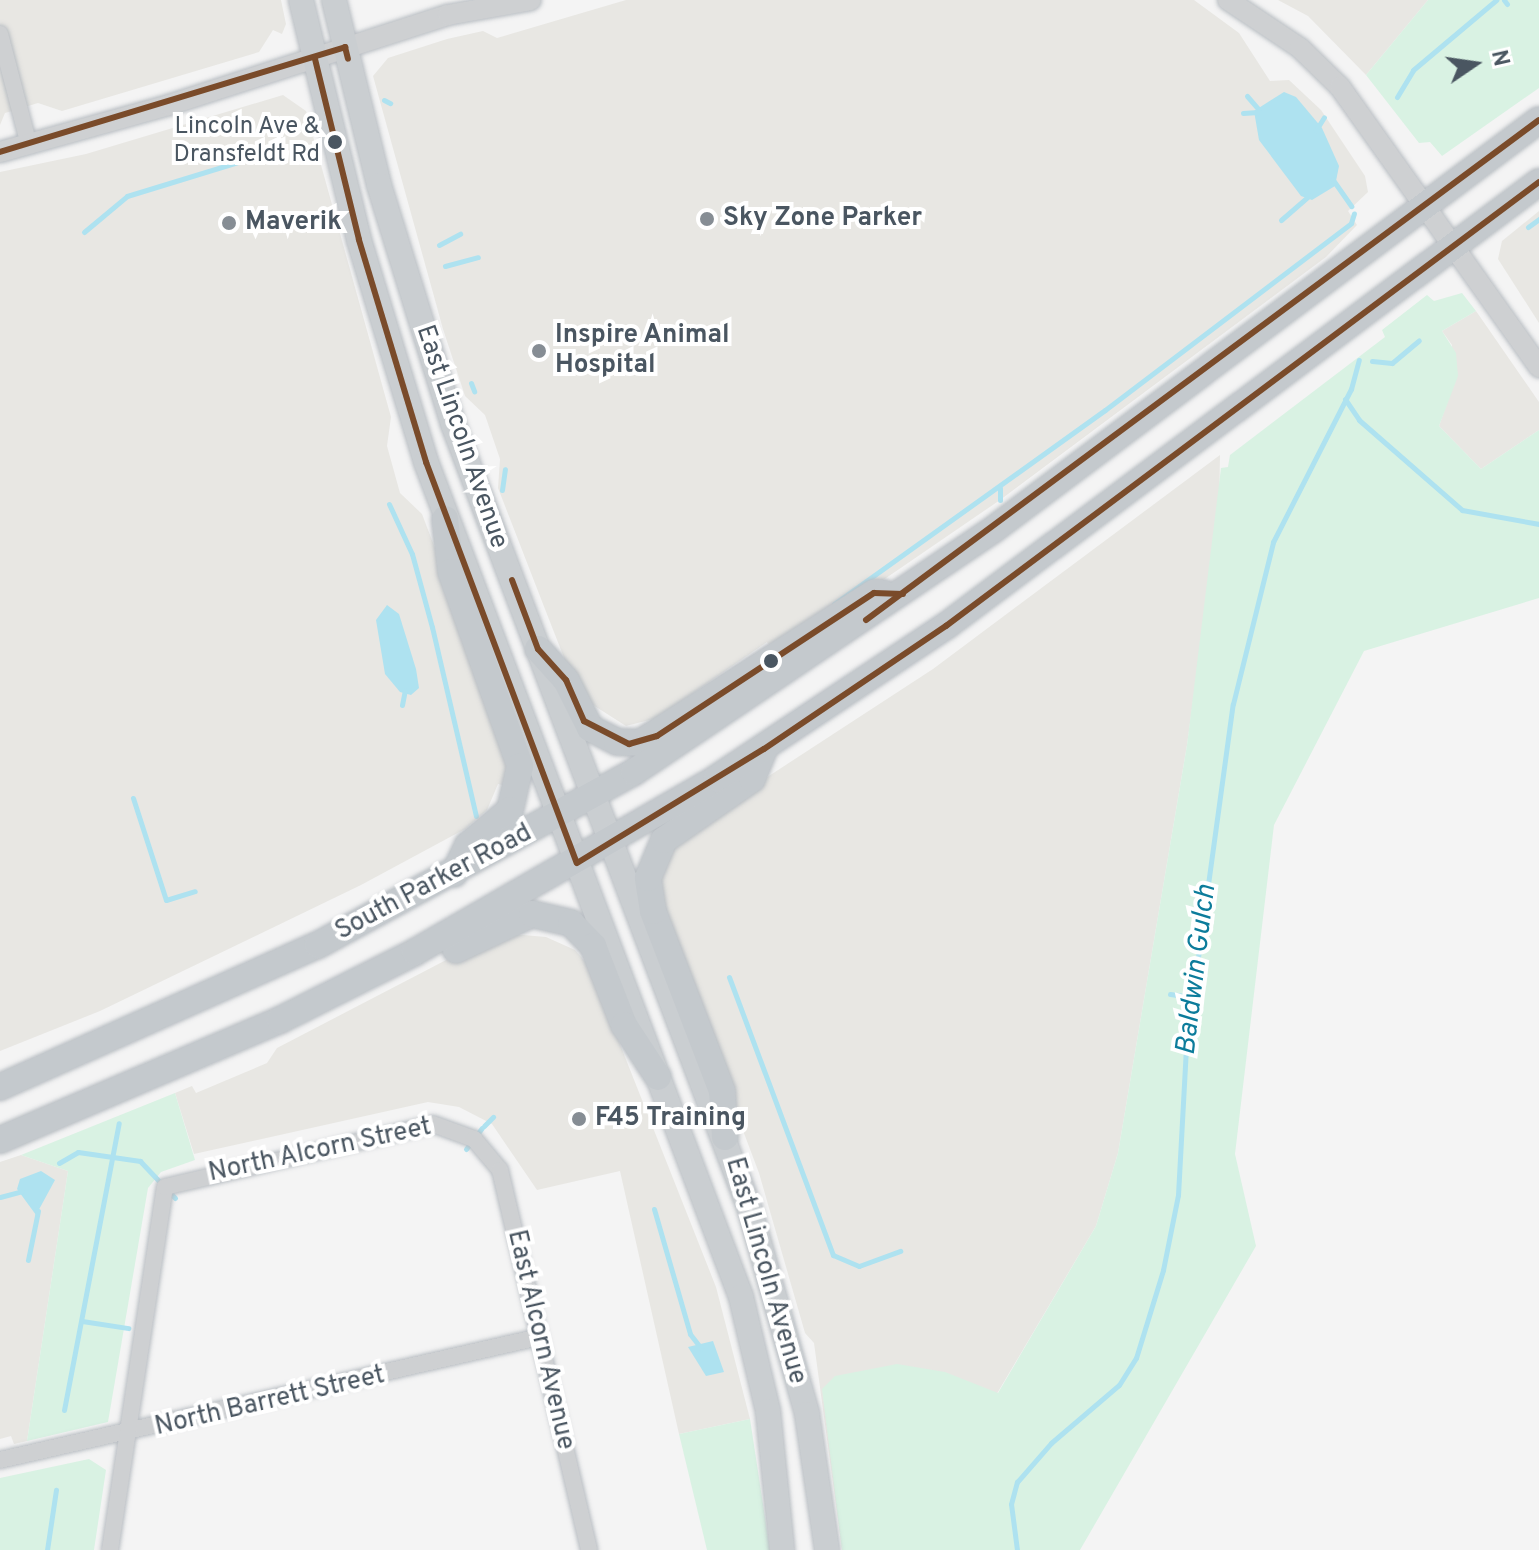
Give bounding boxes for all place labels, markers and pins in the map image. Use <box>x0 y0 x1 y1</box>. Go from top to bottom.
place label: Lincoln Ave & Dransfeldt Rd <box>174 114 320 170</box>
marker: Lincoln Ave & Dransfeldt Rd <box>327 134 343 150</box>
place label: Sky Zone Parker <box>723 203 922 235</box>
place label: Maverik <box>245 207 342 239</box>
marker: Sky Zone Parker <box>698 210 716 228</box>
marker: Maverik <box>220 214 238 232</box>
place label: Inspire Animal Hospital <box>555 320 731 382</box>
marker: Inspire Animal Hospital <box>530 342 548 360</box>
unlabelled marker <box>763 653 779 669</box>
place label: F45 Training <box>595 1103 746 1135</box>
marker: F45 Training <box>570 1110 588 1128</box>

